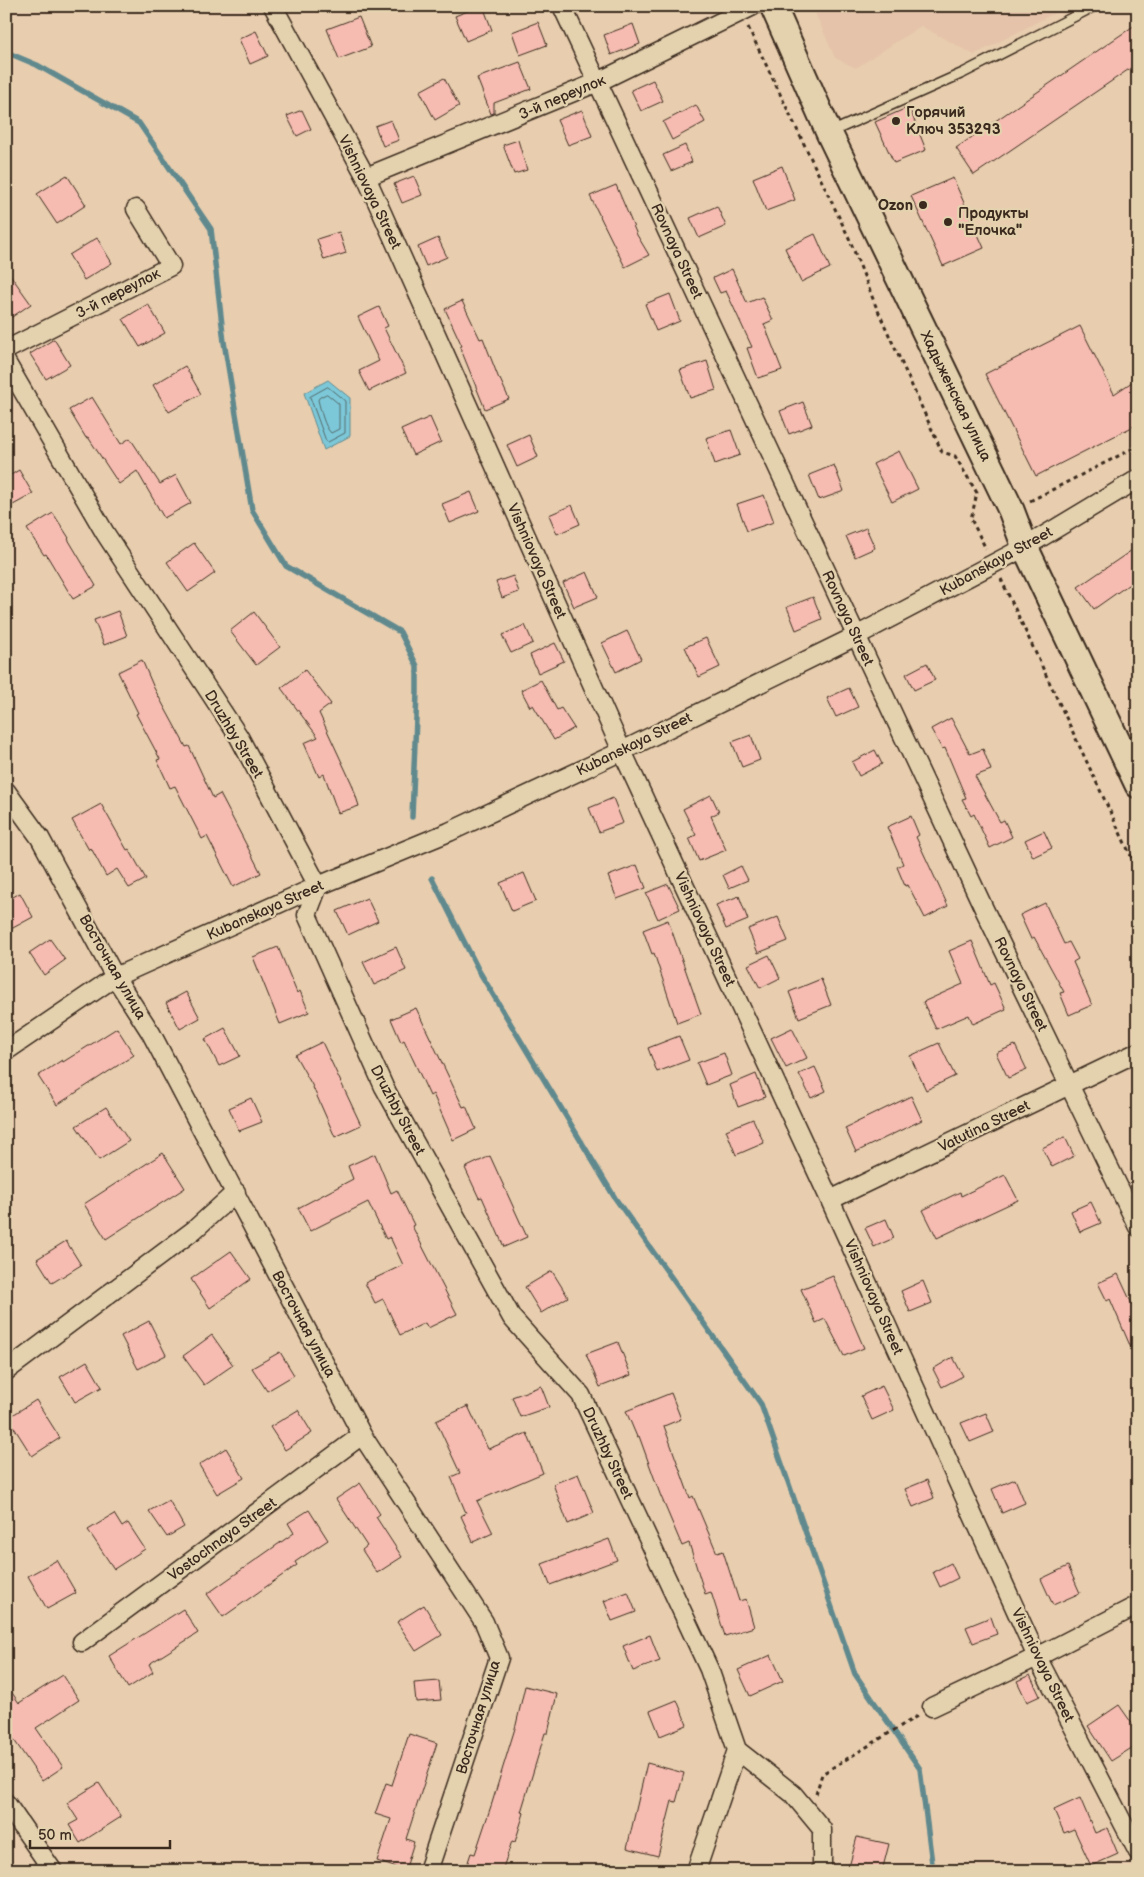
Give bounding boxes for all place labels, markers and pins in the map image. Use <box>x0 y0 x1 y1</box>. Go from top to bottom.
place label: Горячий Ключ 353293 <box>906 103 1001 139</box>
marker: Горячий Ключ 353293 <box>890 115 902 127</box>
place label: Ozon <box>878 196 913 215</box>
marker: Ozon <box>917 199 929 211</box>
place label: Продукты "Елочка" <box>958 204 1029 240</box>
marker: Продукты "Елочка" <box>942 216 954 228</box>

